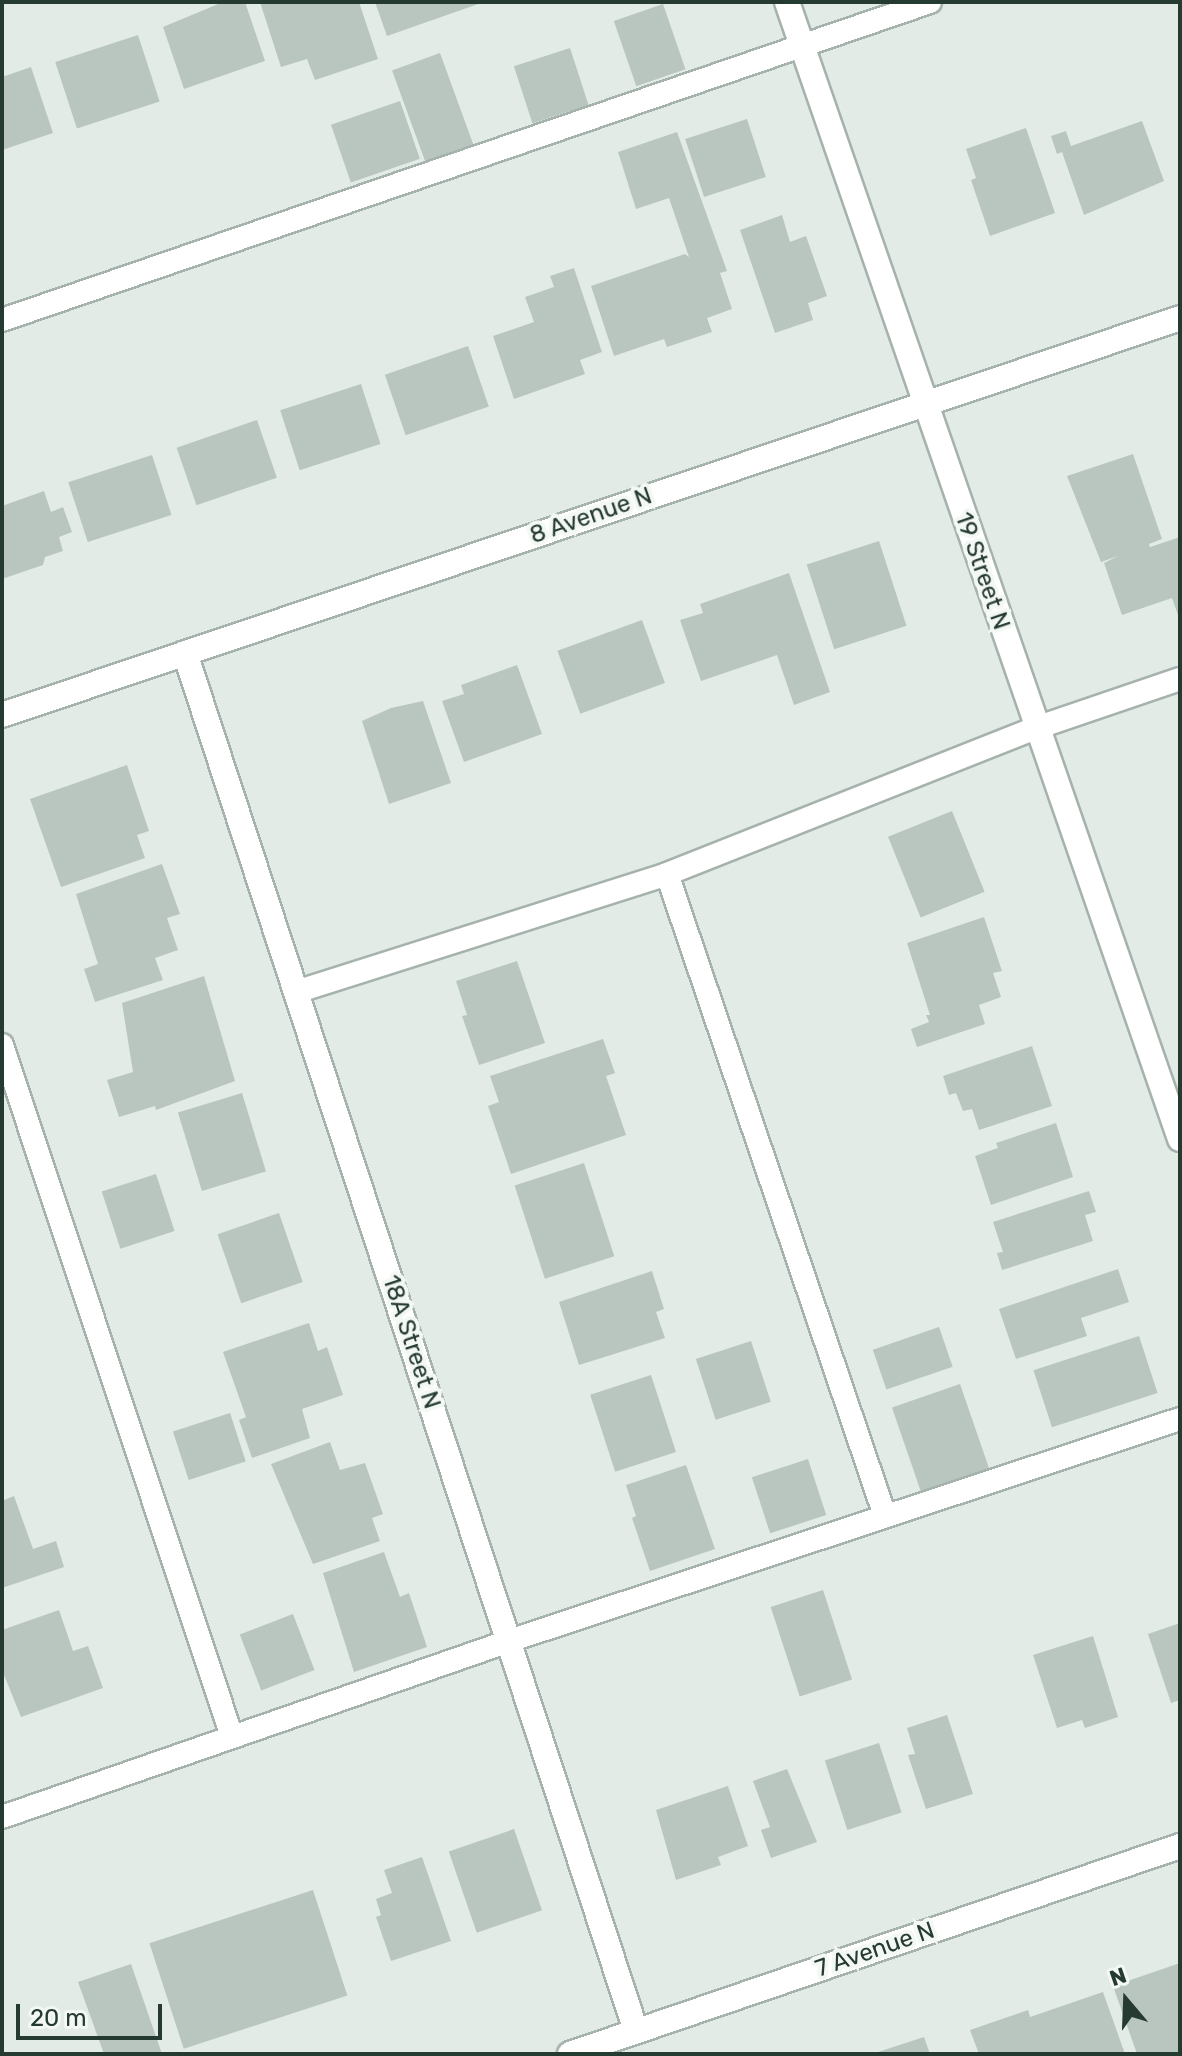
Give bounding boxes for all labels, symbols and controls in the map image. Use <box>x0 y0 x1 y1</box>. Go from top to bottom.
street label: 8 Avenue N <box>526 482 656 550</box>
street label: 19 Street N <box>948 508 1016 634</box>
street label: 18A Street N <box>376 1271 446 1413</box>
street label: 7 Avenue N <box>811 1916 939 1984</box>
north arrow <box>1086 1960 1166 2040</box>
text: N <box>1106 1961 1130 1992</box>
scale bar <box>20 1988 166 2038</box>
text: 20 m <box>30 2004 87 2032</box>

